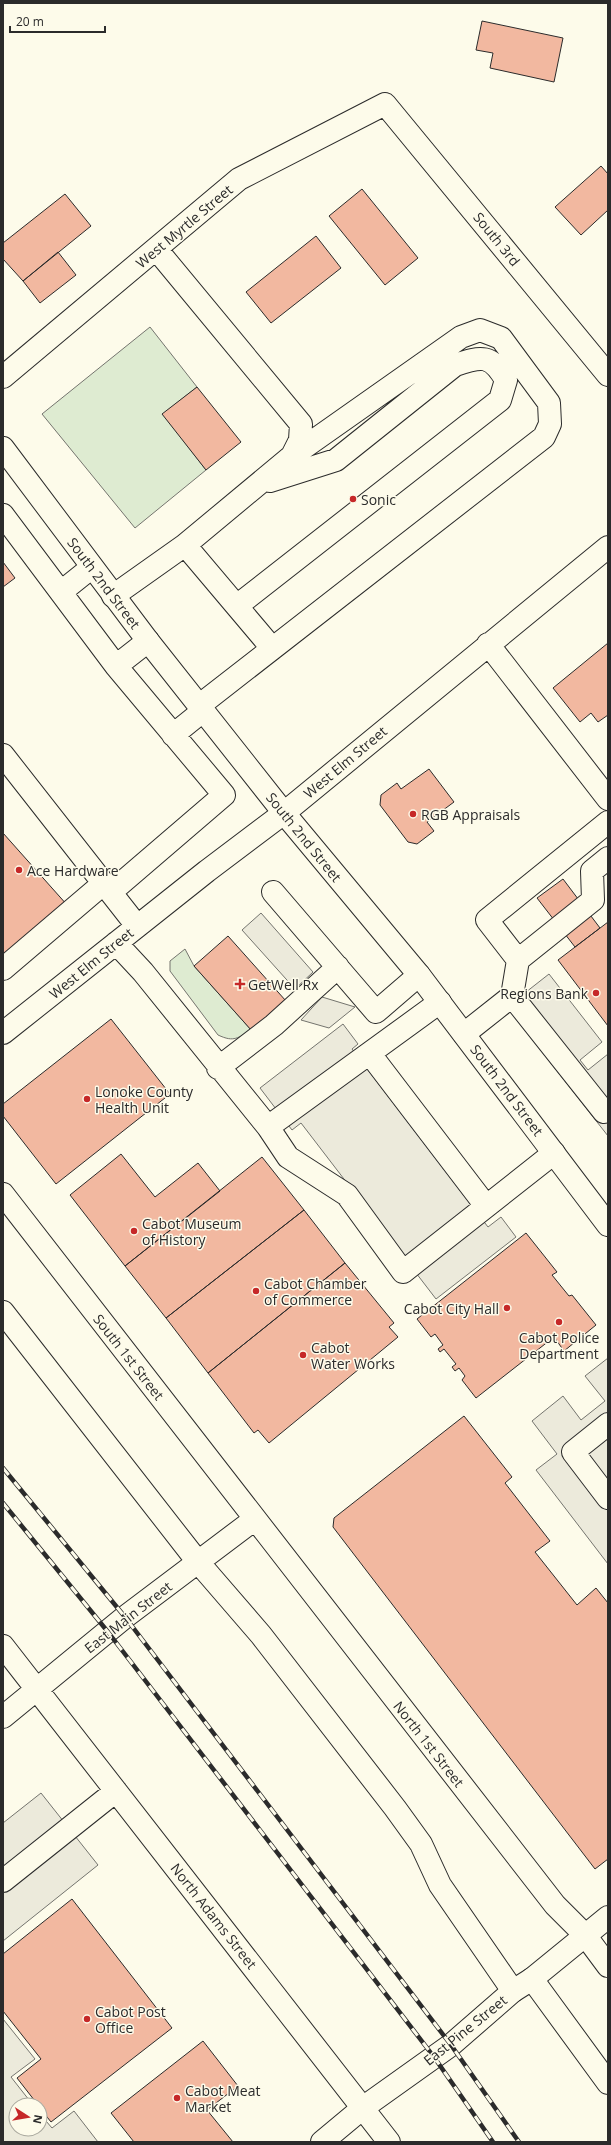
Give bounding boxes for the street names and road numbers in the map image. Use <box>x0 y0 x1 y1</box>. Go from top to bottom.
street label: West Myrtle Street <box>132 180 236 272</box>
street label: South 3rd <box>469 208 525 270</box>
street label: South 2nd Street <box>63 533 145 633</box>
street label: West Elm Street <box>299 722 391 802</box>
street label: South 2nd Street <box>262 788 346 886</box>
street label: West Elm Street <box>45 923 137 1003</box>
street label: South 2nd Street <box>466 1040 548 1140</box>
street label: South 1st Street <box>89 1310 169 1404</box>
street label: East Main Street <box>80 1577 176 1657</box>
street label: North 1st Street <box>389 1697 469 1791</box>
street label: North Adams Street <box>167 1859 261 1973</box>
street label: East Pine Street <box>419 1991 511 2069</box>

